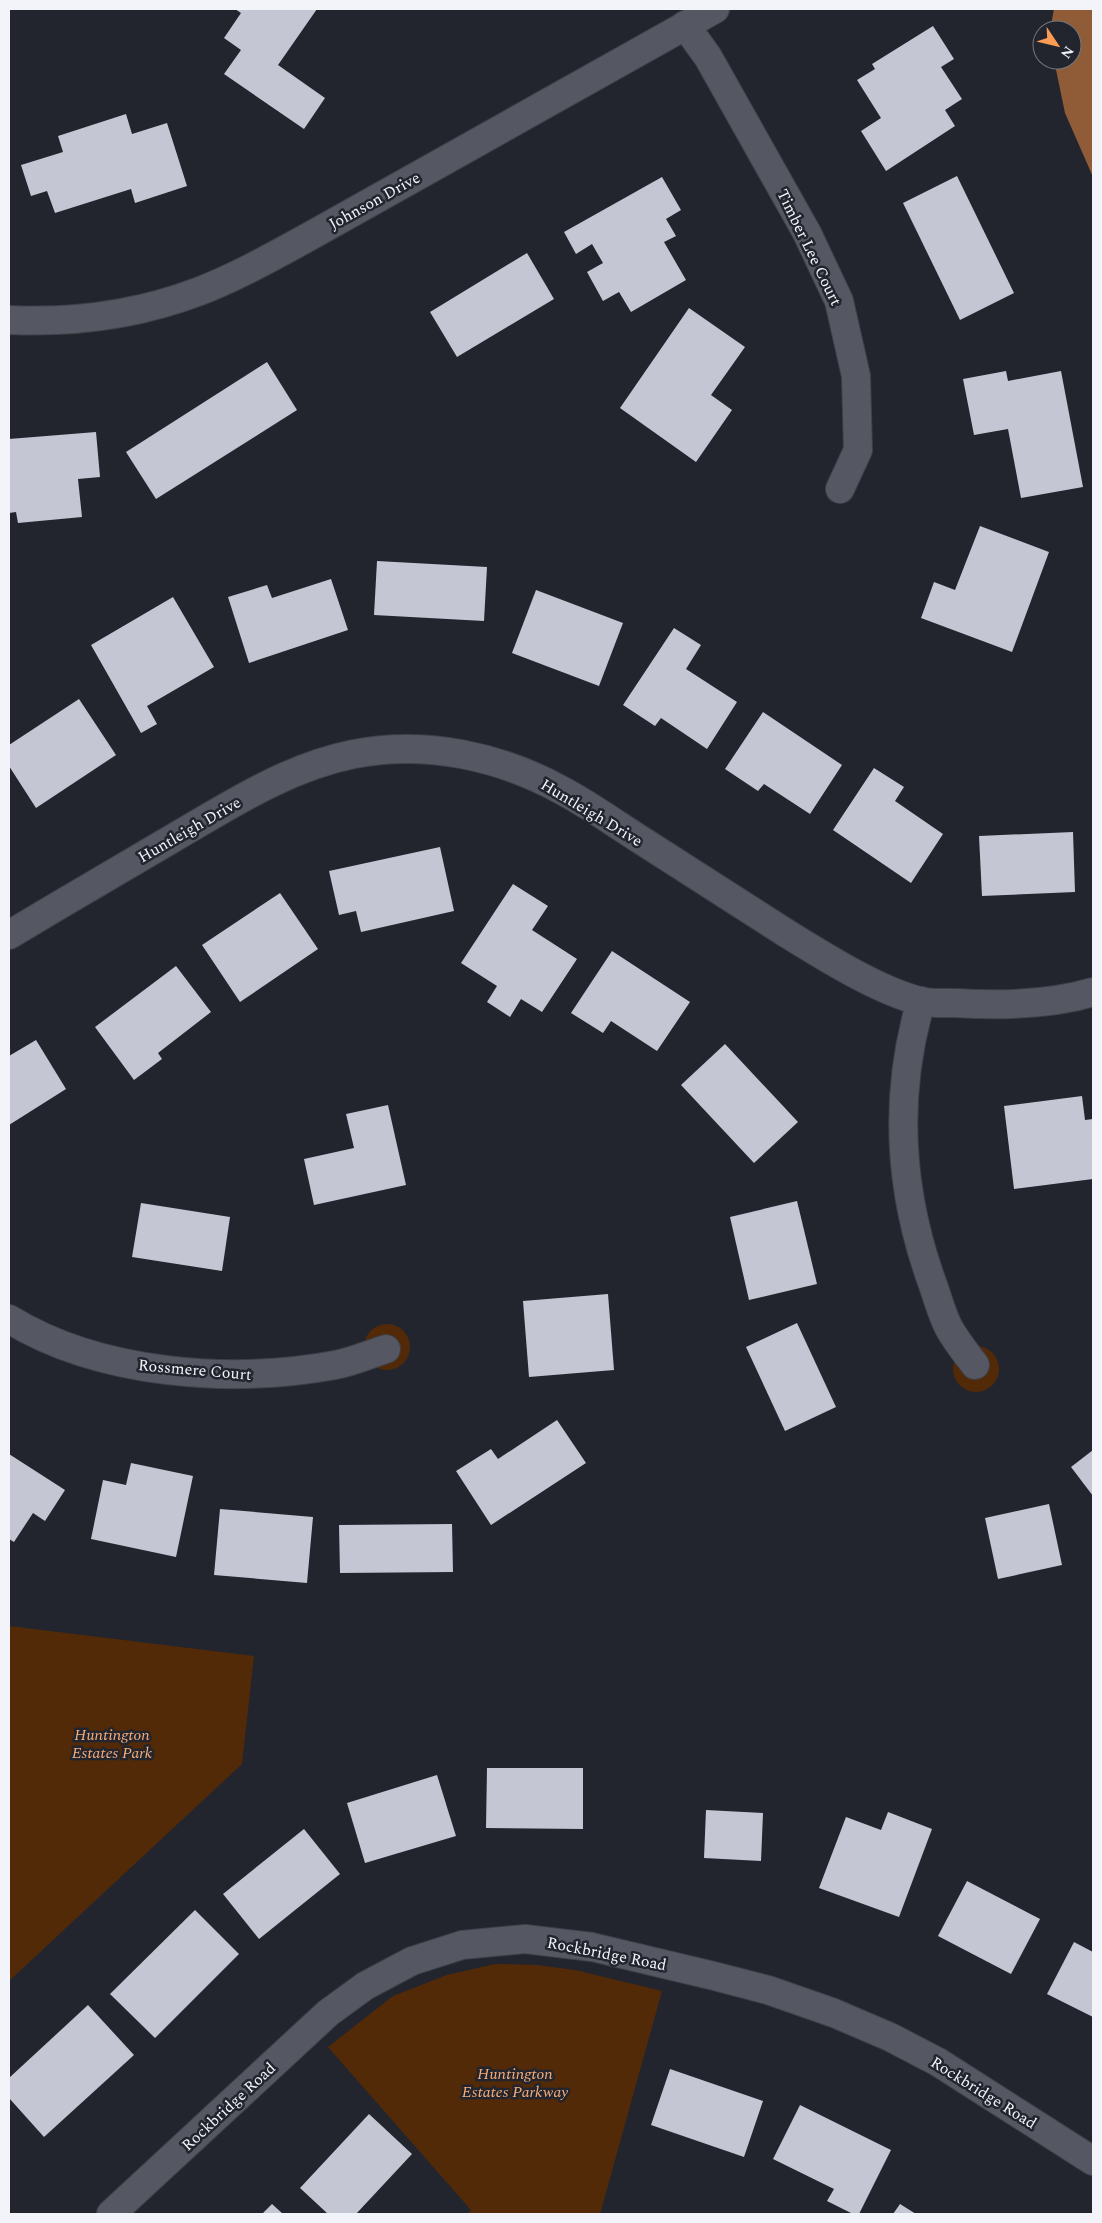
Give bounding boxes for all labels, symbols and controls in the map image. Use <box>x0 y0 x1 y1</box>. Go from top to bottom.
north arrow <box>1032 20 1082 70</box>
text: N <box>1055 41 1079 63</box>
street label: Johnson Drive <box>324 166 425 236</box>
street label: Timber Lee Court <box>770 185 848 310</box>
street label: Huntleigh Drive <box>536 773 647 853</box>
street label: Huntleigh Drive <box>134 791 245 869</box>
street label: Rossmere Court <box>137 1353 253 1387</box>
park label: Huntington Estates Park <box>72 1723 153 1765</box>
street label: Rockbridge Road <box>545 1931 669 1977</box>
street label: Rockbridge Road <box>926 2051 1041 2135</box>
street label: Rockbridge Road <box>176 2057 281 2157</box>
park label: Huntington Estates Parkway <box>462 2062 568 2104</box>

